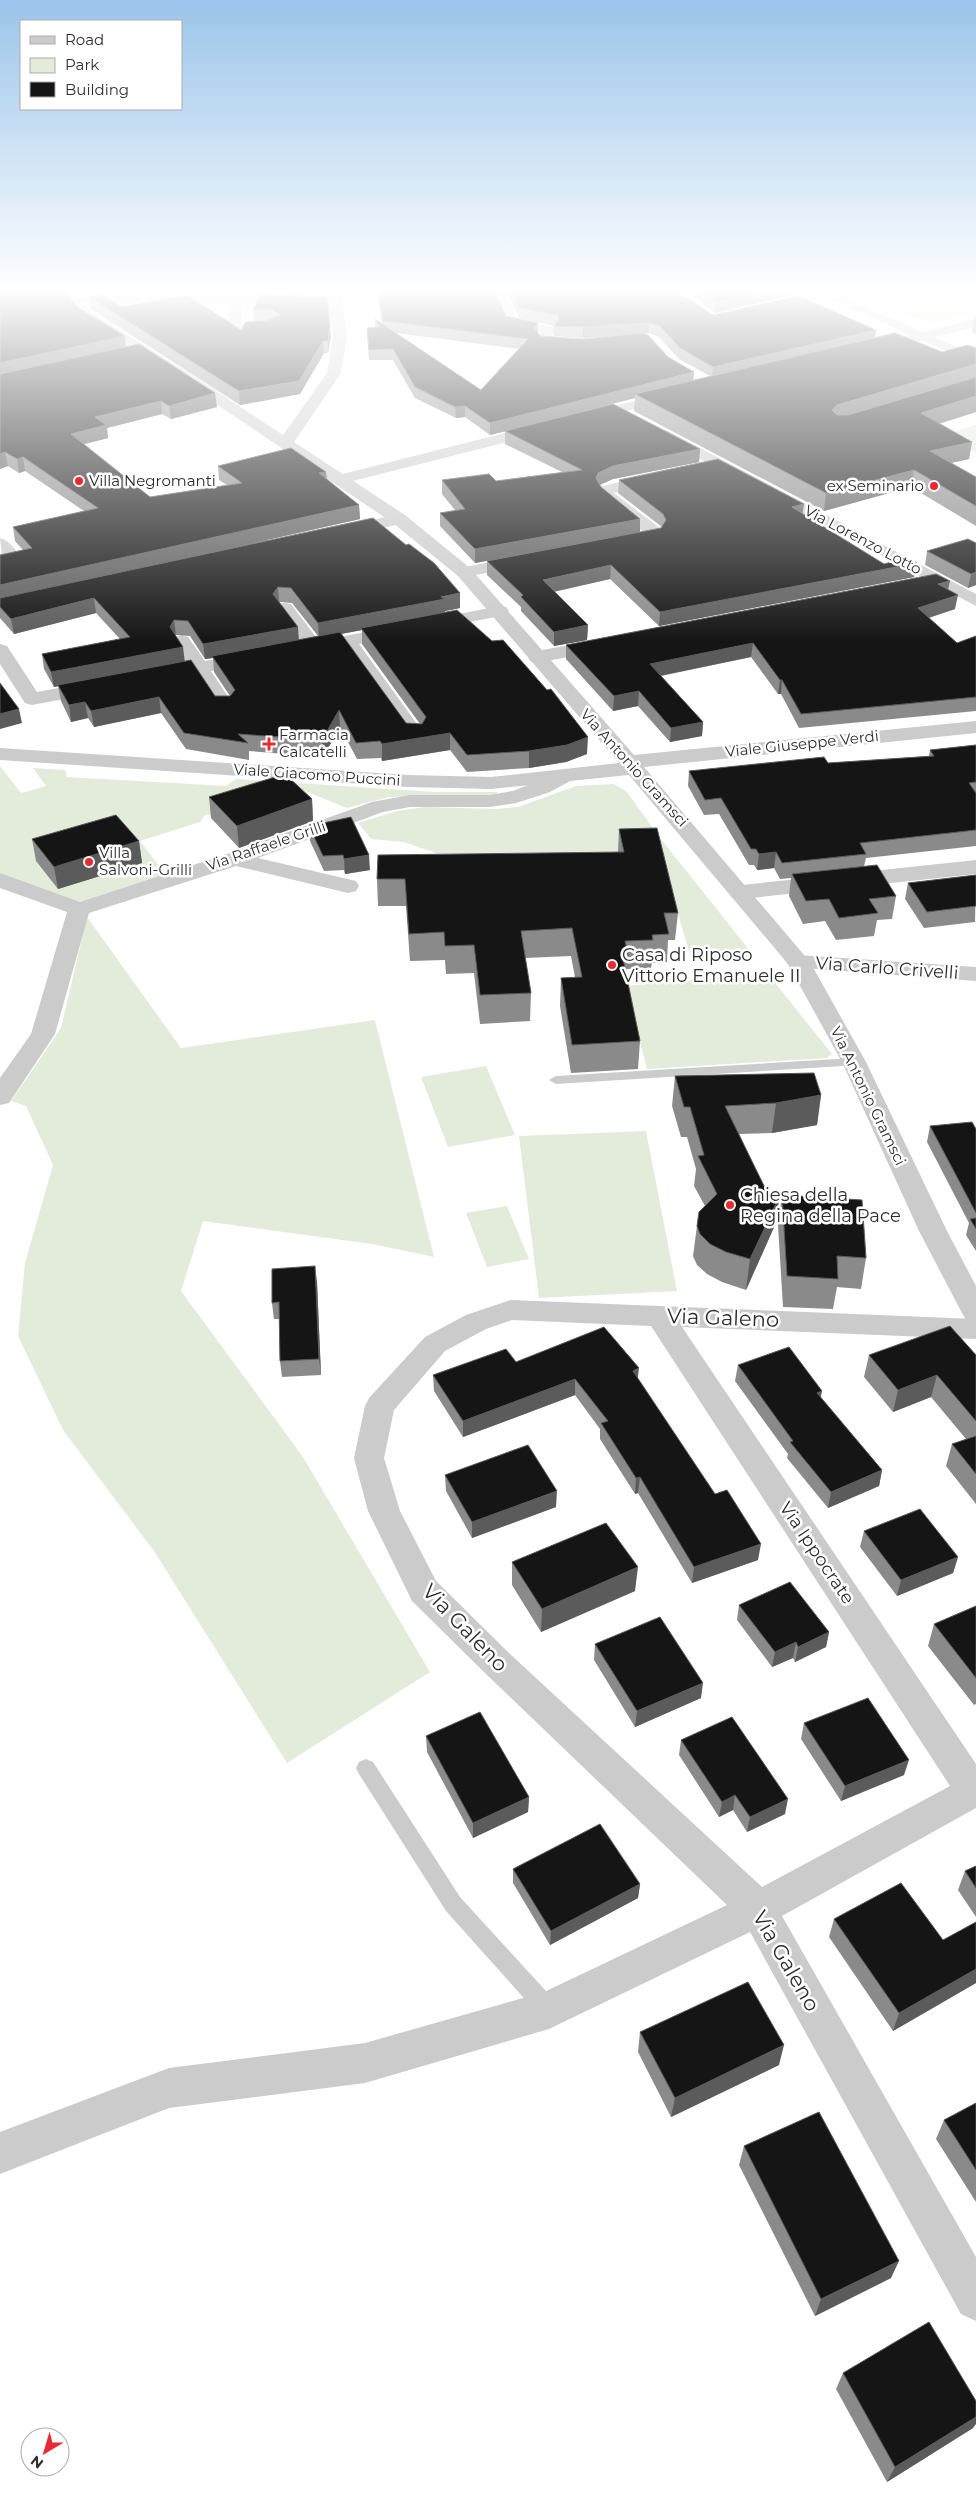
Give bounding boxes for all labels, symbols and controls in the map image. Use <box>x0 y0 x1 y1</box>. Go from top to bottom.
legend <box>20 20 182 110</box>
text: Road <box>65 30 104 49</box>
text: Park <box>65 55 99 74</box>
text: Building <box>65 80 129 99</box>
place label: Villa Negromanti <box>89 471 216 490</box>
marker: Villa Negromanti <box>73 475 85 487</box>
place label: ex Seminario <box>827 476 924 495</box>
marker: ex Seminario <box>928 480 940 492</box>
street label: Via Lorenzo Lotto <box>801 501 925 579</box>
street label: Via Antonio Gramsci <box>576 705 692 831</box>
place label: Farmacia Calcatelli <box>279 725 349 761</box>
street label: Viale Giuseppe Verdi <box>724 726 880 761</box>
marker: Farmacia Calcatelli <box>263 738 275 750</box>
street label: Viale Giacomo Puccini <box>233 759 401 790</box>
street label: Via Raffaele Grilli <box>204 816 328 875</box>
place label: Villa Salvoni-Grilli <box>99 843 192 879</box>
marker: Villa Salvoni-Grilli <box>83 856 95 868</box>
place label: Casa di Riposo Vittorio Emanuele II <box>622 944 800 987</box>
street label: Via Carlo Crivelli <box>815 952 959 984</box>
marker: Casa di Riposo Vittorio Emanuele II <box>606 959 618 971</box>
street label: Via Antonio Gramsci <box>827 1023 910 1168</box>
place label: Chiesa della Regina della Pace <box>740 1184 901 1227</box>
marker: Chiesa della Regina della Pace <box>724 1199 736 1211</box>
street label: Via Galeno <box>667 1303 779 1332</box>
street label: Via Ippocrate <box>775 1498 859 1608</box>
street label: Via Galeno <box>417 1579 513 1677</box>
street label: Via Galeno <box>748 1906 825 2016</box>
north arrow <box>20 2427 70 2477</box>
text: N <box>27 2452 47 2473</box>

